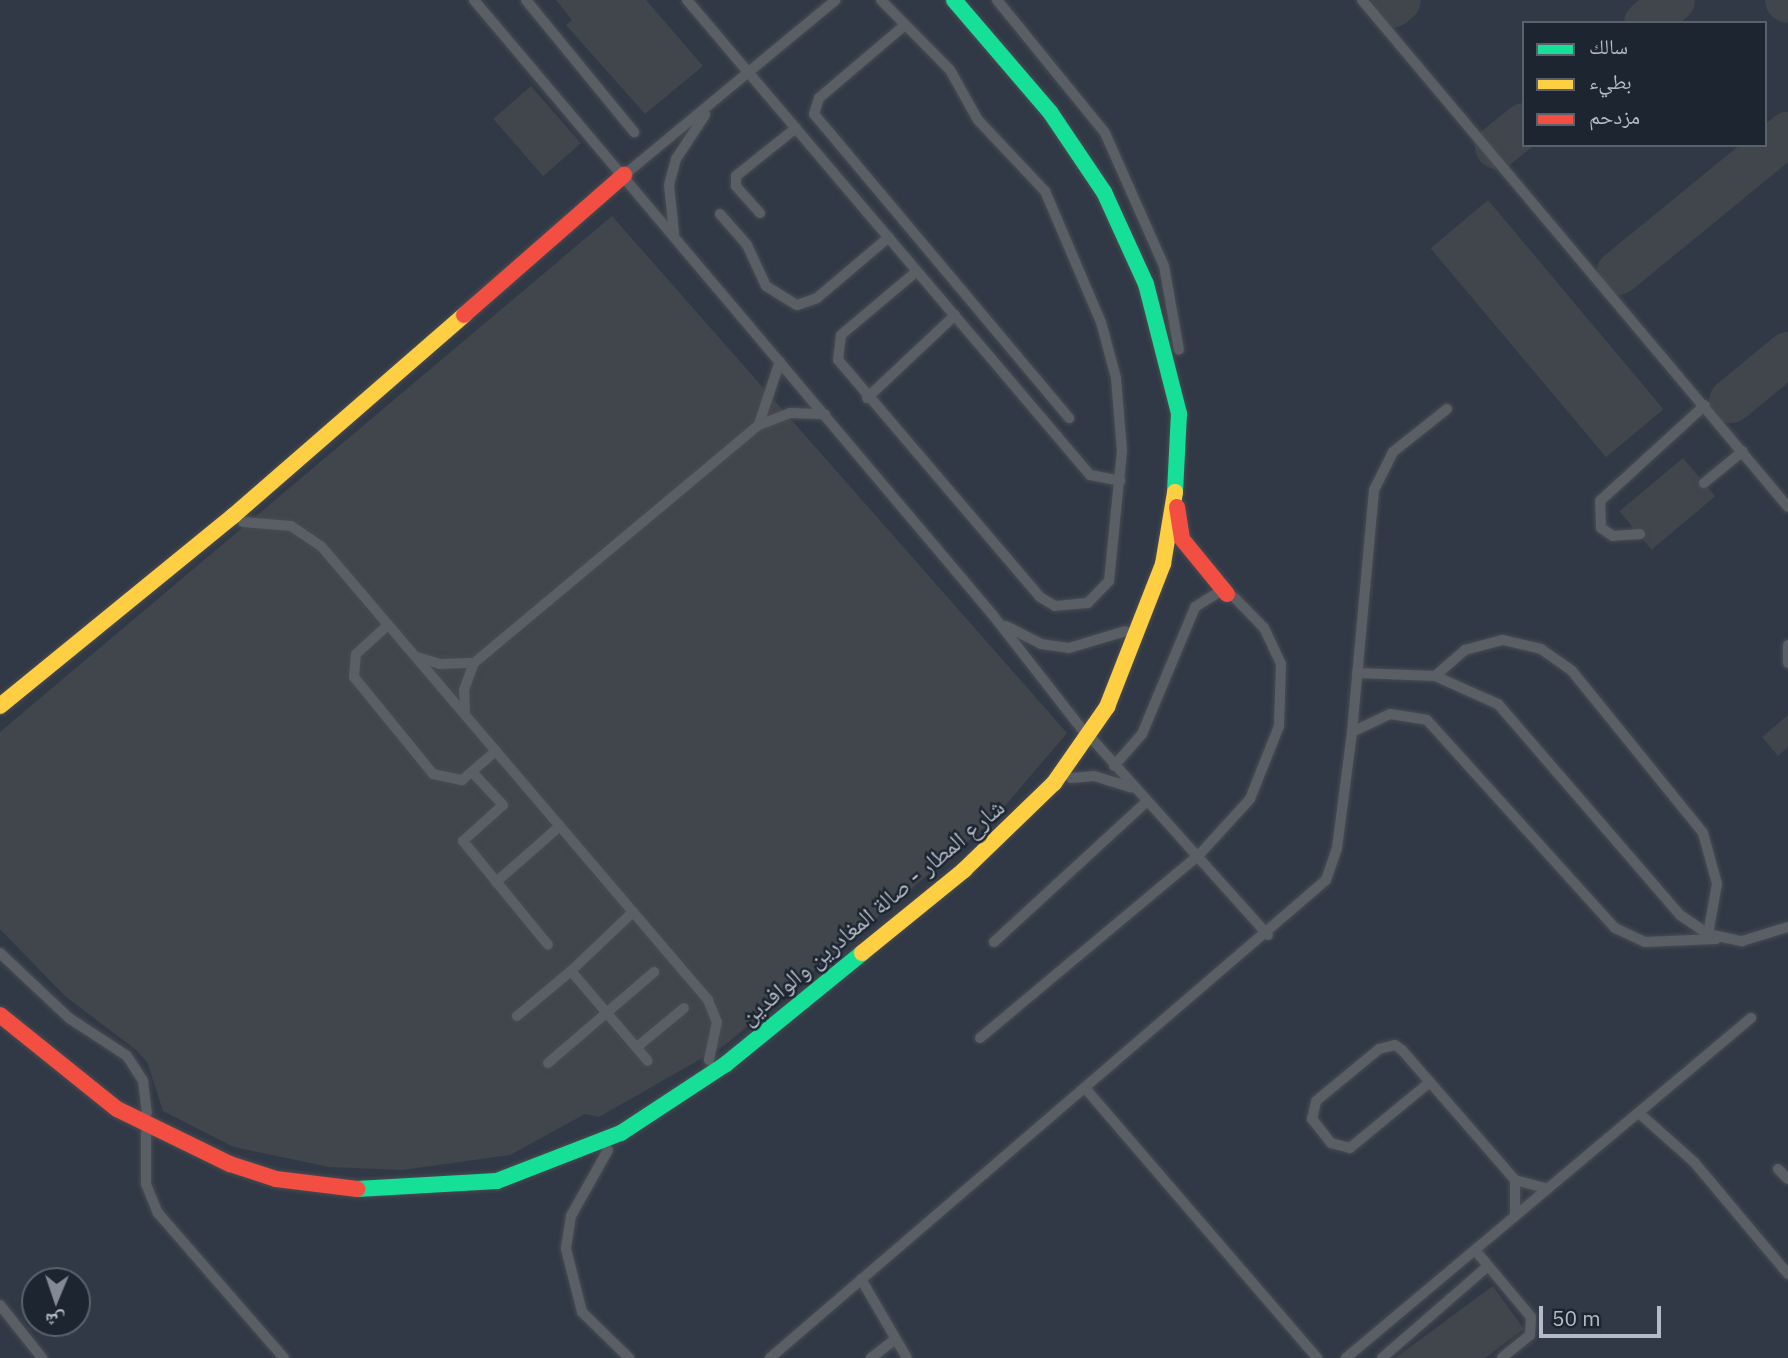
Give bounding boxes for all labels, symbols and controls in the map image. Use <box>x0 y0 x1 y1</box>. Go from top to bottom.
legend <box>1522 21 1767 147</box>
text: سالك <box>1589 32 1628 60</box>
text: بطيء <box>1589 67 1632 95</box>
text: مزدحم <box>1589 102 1640 130</box>
street label: شارع المطار - صالة المغادرين والوافدين <box>734 793 1010 1031</box>
north arrow <box>21 1267 91 1337</box>
scale bar <box>1543 1292 1666 1336</box>
text: 50 m <box>1552 1304 1601 1332</box>
text: ش <box>45 1309 66 1333</box>

